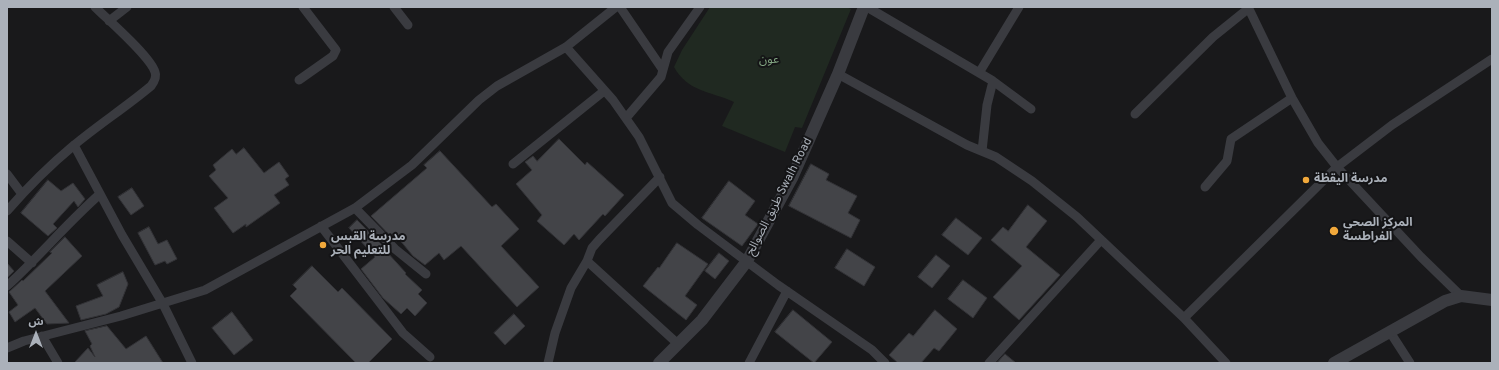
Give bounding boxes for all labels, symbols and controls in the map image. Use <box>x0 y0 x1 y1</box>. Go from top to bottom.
park label: عون <box>759 54 779 68</box>
street label: طريق الصوالح Swalh Road <box>744 136 816 258</box>
place label: مدرسة اليقظة <box>1314 173 1387 187</box>
marker: مدرسة اليقظة <box>1301 175 1311 185</box>
place label: المركز الصحي الفراطسة <box>1343 217 1412 245</box>
marker: المركز الصحي الفراطسة <box>1328 225 1340 237</box>
place label: مدرسة القبس للتعليم الحر <box>331 231 406 259</box>
marker: مدرسة القبس للتعليم الحر <box>318 240 328 250</box>
north arrow <box>16 314 56 354</box>
text: ش <box>28 315 44 329</box>

